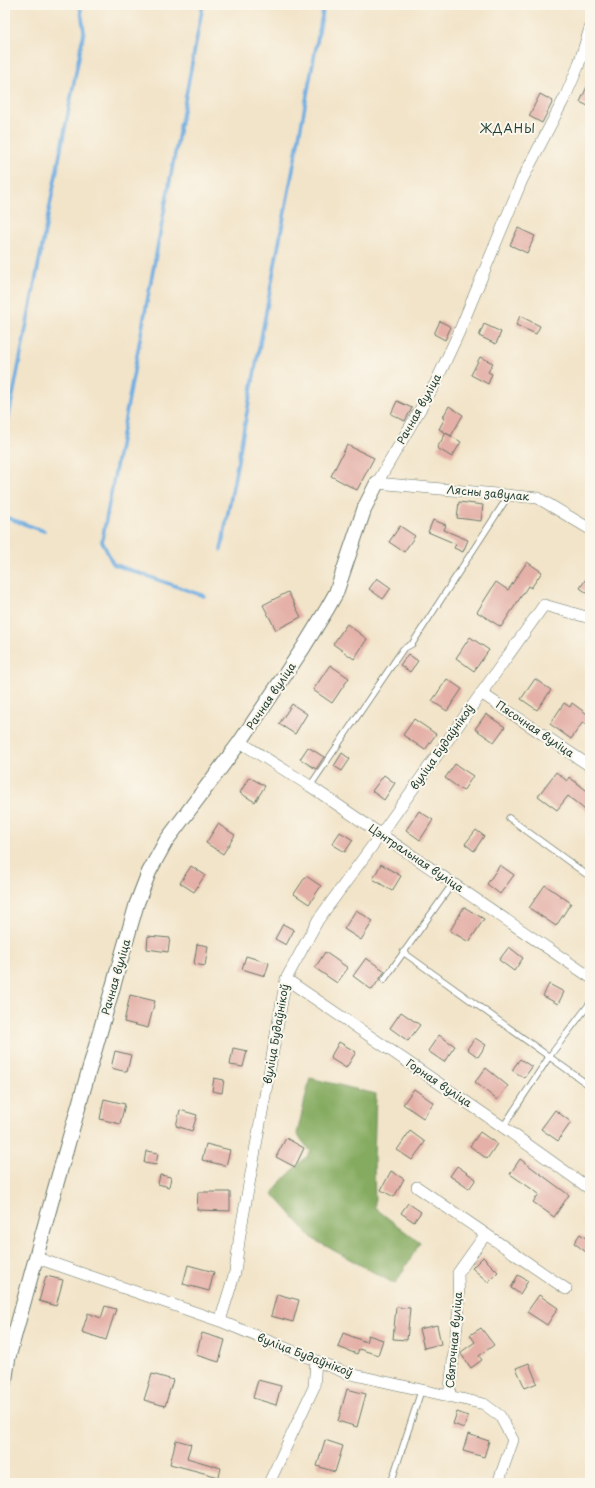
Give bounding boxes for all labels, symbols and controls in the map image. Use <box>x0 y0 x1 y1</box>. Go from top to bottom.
district label: ЖДАНЫ <box>479 119 536 137</box>
street label: Рачная вуліца <box>392 370 445 447</box>
street label: Лясны завулак <box>446 480 530 505</box>
street label: Рачная вуліца <box>242 658 300 733</box>
street label: Пясочная вуліца <box>493 696 578 761</box>
street label: вуліца Будаўнікоў <box>406 700 478 793</box>
street label: Цэнтральная вуліца <box>365 819 468 896</box>
street label: Рачная вуліца <box>97 937 135 1017</box>
street label: вуліца Будаўнікоў <box>258 983 293 1085</box>
street label: Горная вуліца <box>403 1054 476 1111</box>
street label: Святочная вуліца <box>441 1291 466 1389</box>
street label: вуліца Будаўнікоў <box>255 1328 356 1381</box>

